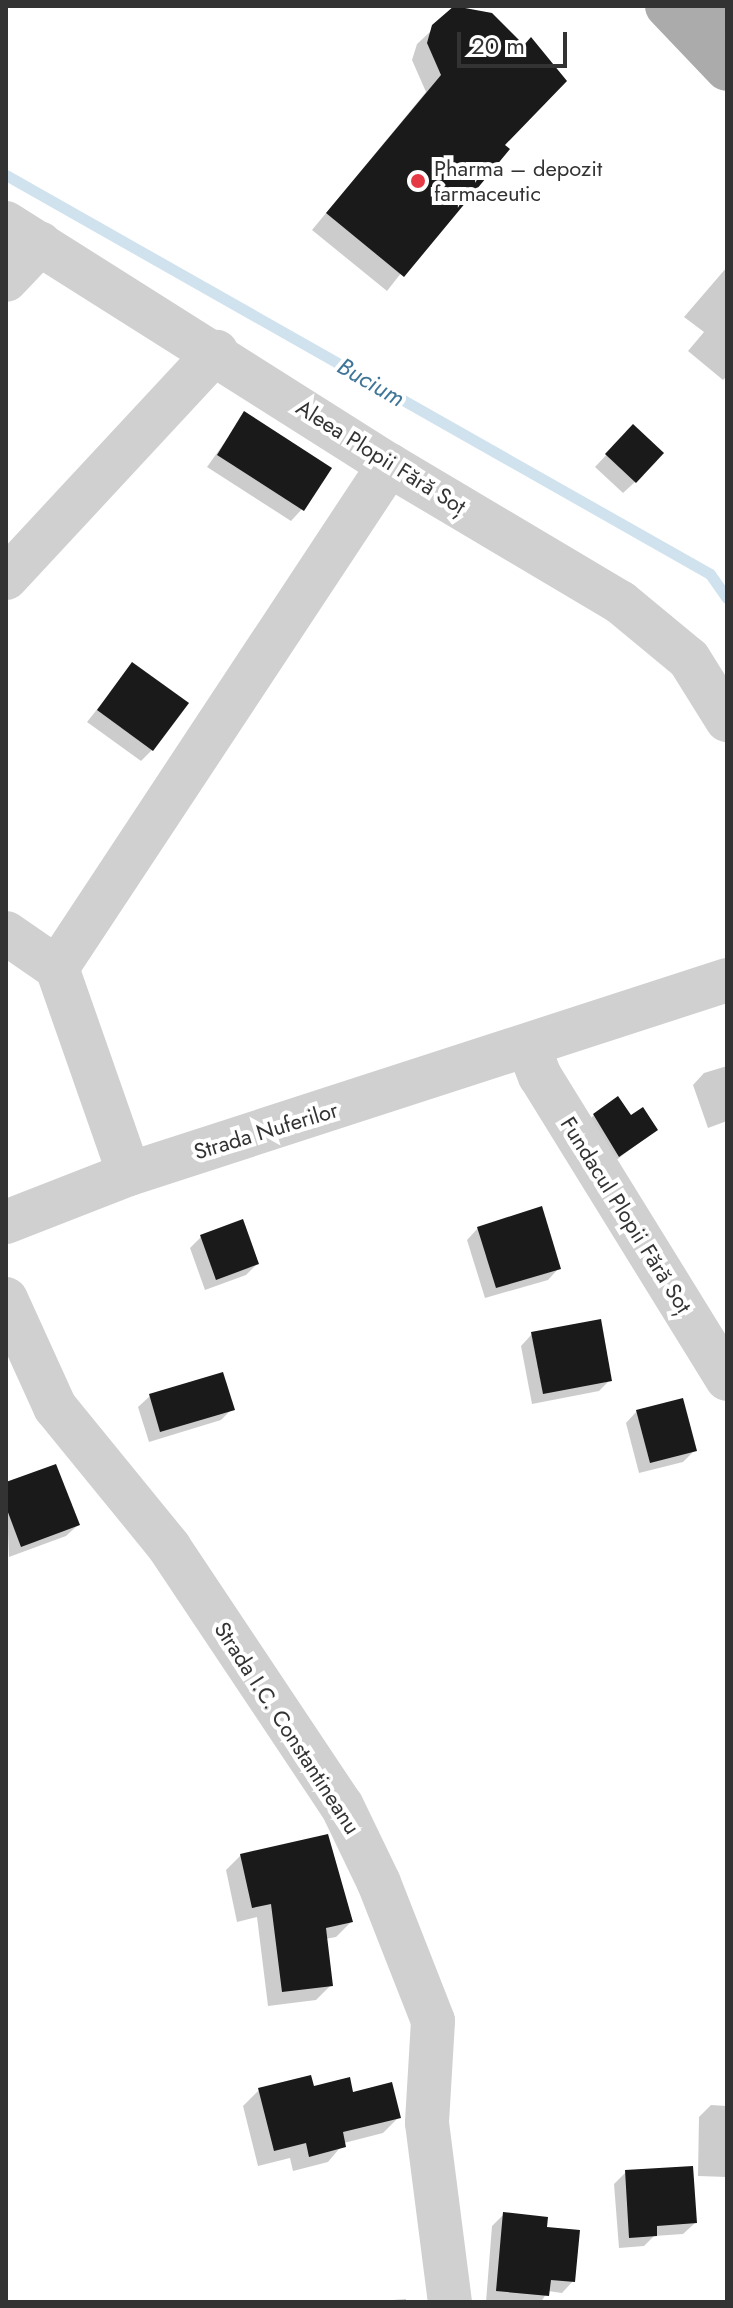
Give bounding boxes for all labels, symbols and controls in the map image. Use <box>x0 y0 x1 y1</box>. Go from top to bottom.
scale bar <box>461 16 571 66</box>
text: 20 m <box>471 28 525 63</box>
place label: Pharma – depozit farmaceutic <box>434 155 602 206</box>
marker: Pharma – depozit farmaceutic <box>409 172 427 190</box>
water label: Bucium <box>332 351 410 413</box>
street label: Aleea Plopii Fără Soț <box>291 394 471 520</box>
street label: Strada Nuferilor <box>191 1097 341 1165</box>
street label: Fundacul Plopii Fără Soț <box>555 1112 697 1318</box>
street label: Strada I.C. Constantineanu <box>209 1617 365 1839</box>

